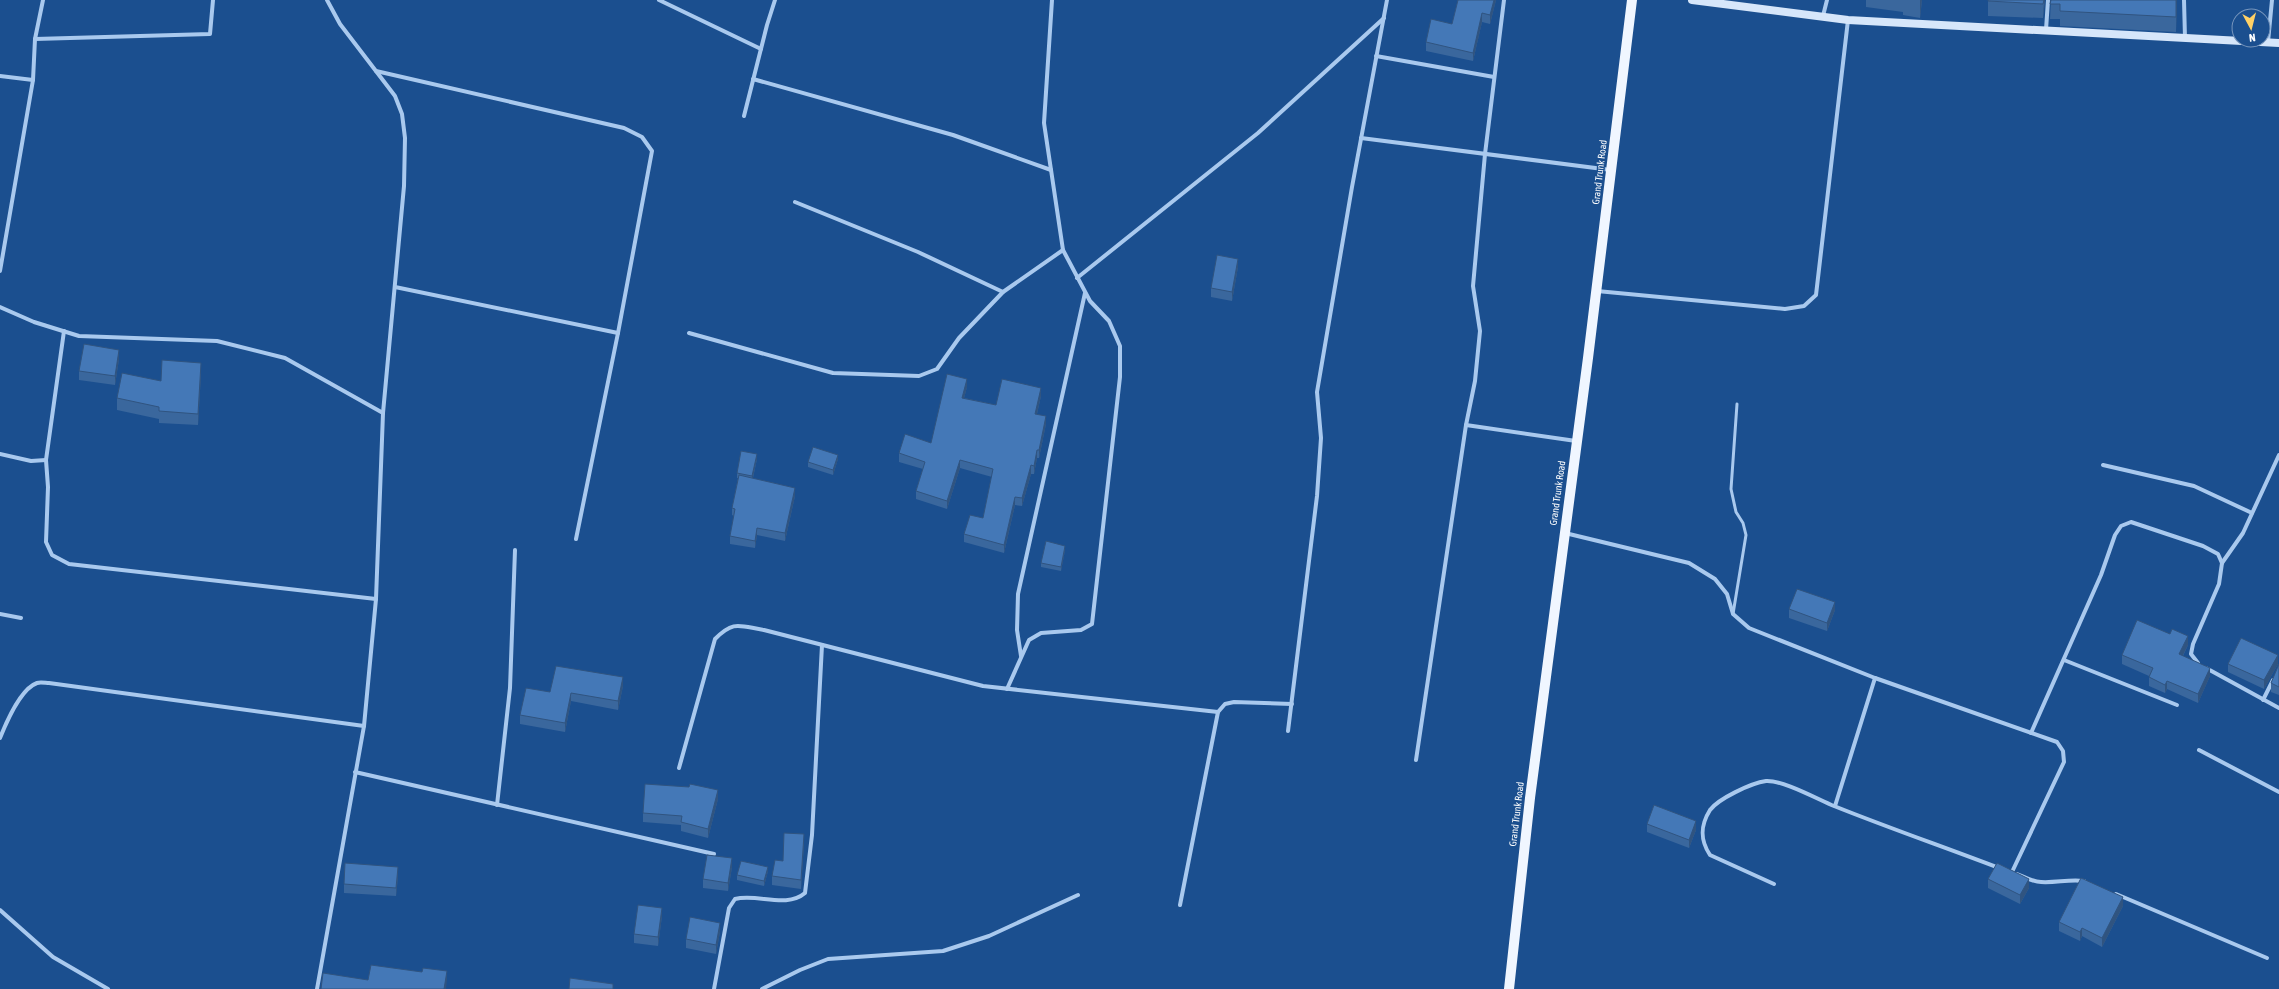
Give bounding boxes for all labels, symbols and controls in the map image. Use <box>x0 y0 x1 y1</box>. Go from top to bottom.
north arrow <box>2231 8 2271 48</box>
text: N <box>2248 32 2256 44</box>
street label: Grand Trunk Road <box>1590 139 1609 205</box>
street label: Grand Trunk Road <box>1548 460 1567 526</box>
street label: Grand Trunk Road <box>1507 781 1526 847</box>

